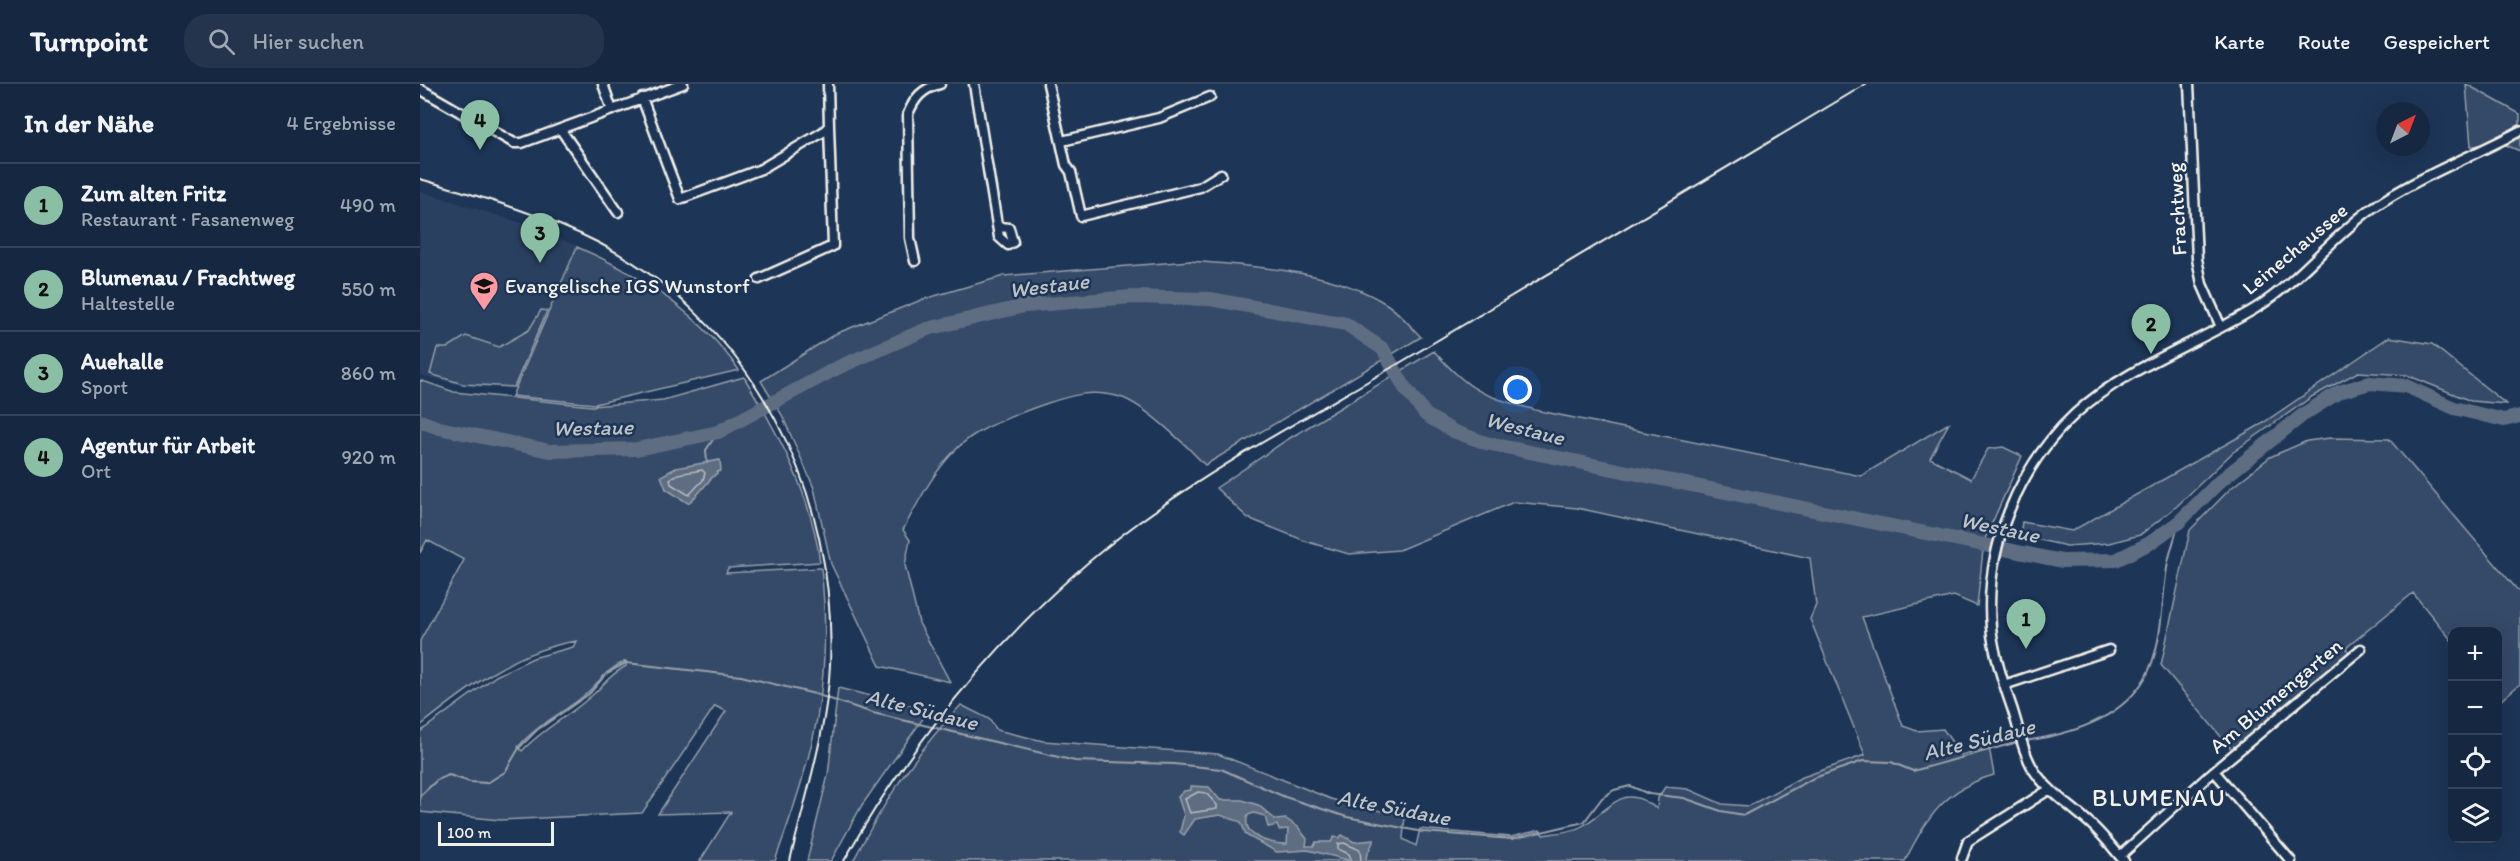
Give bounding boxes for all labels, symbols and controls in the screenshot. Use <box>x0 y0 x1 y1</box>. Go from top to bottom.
search box <box>184 14 604 68</box>
text: Turnpoint <box>30 24 148 58</box>
icon: search <box>205 25 238 58</box>
text: Hier suchen <box>253 28 364 55</box>
text: Karte <box>2214 29 2265 54</box>
text: Route <box>2298 29 2351 54</box>
text: Gespeichert <box>2384 29 2490 54</box>
pin: 4 <box>460 100 500 150</box>
north arrow <box>2376 102 2430 156</box>
text: In der Nähe <box>24 107 154 139</box>
text: 4 Ergebnisse <box>286 111 396 135</box>
street label: Frachtweg <box>2162 161 2191 256</box>
text: Zum alten Fritz <box>81 180 226 207</box>
text: 1 <box>39 193 48 217</box>
text: 490 m <box>340 193 396 217</box>
street label: Leinechaussee <box>2237 197 2352 300</box>
text: Restaurant · Fasanenweg <box>81 207 294 231</box>
pin: 3 <box>520 214 560 263</box>
text: Blumenau / Frachtweg <box>81 264 295 291</box>
water label: Westaue <box>1008 267 1092 304</box>
school or university icon: Evangelische IGS Wunstorf <box>468 270 500 312</box>
place label: Evangelische IGS Wunstorf <box>505 273 750 298</box>
text: 2 <box>38 277 49 301</box>
text: 550 m <box>341 277 396 301</box>
text: Haltestelle <box>81 291 175 315</box>
pin: 2 <box>2132 304 2170 354</box>
text: Auehalle <box>81 348 164 375</box>
text: 3 <box>38 361 49 385</box>
text: 860 m <box>341 361 396 385</box>
text: Sport <box>81 375 128 399</box>
your location <box>1503 375 1532 404</box>
water label: Westaue <box>1483 406 1568 452</box>
water label: Westaue <box>553 413 635 442</box>
text: Agentur für Arbeit <box>81 432 255 459</box>
text: 4 <box>37 445 50 469</box>
text: 920 m <box>341 445 396 469</box>
text: Ort <box>81 459 111 483</box>
water label: Westaue <box>1958 506 2043 549</box>
pin: 1 <box>2006 600 2046 649</box>
map controls <box>2448 627 2502 843</box>
button: + <box>2448 627 2502 681</box>
street label: Am Blumengarten <box>2204 633 2347 758</box>
button: − <box>2448 681 2502 735</box>
water label: Alte Südaue <box>863 683 982 737</box>
water label: Alte Südaue <box>1921 712 2039 766</box>
button: locate <box>2448 735 2502 789</box>
water label: Alte Südaue <box>1335 783 1454 832</box>
district label: BLUMENAU <box>2092 783 2226 812</box>
button: layers <box>2448 789 2502 843</box>
scale bar <box>438 819 554 846</box>
text: 100 m <box>447 823 491 842</box>

